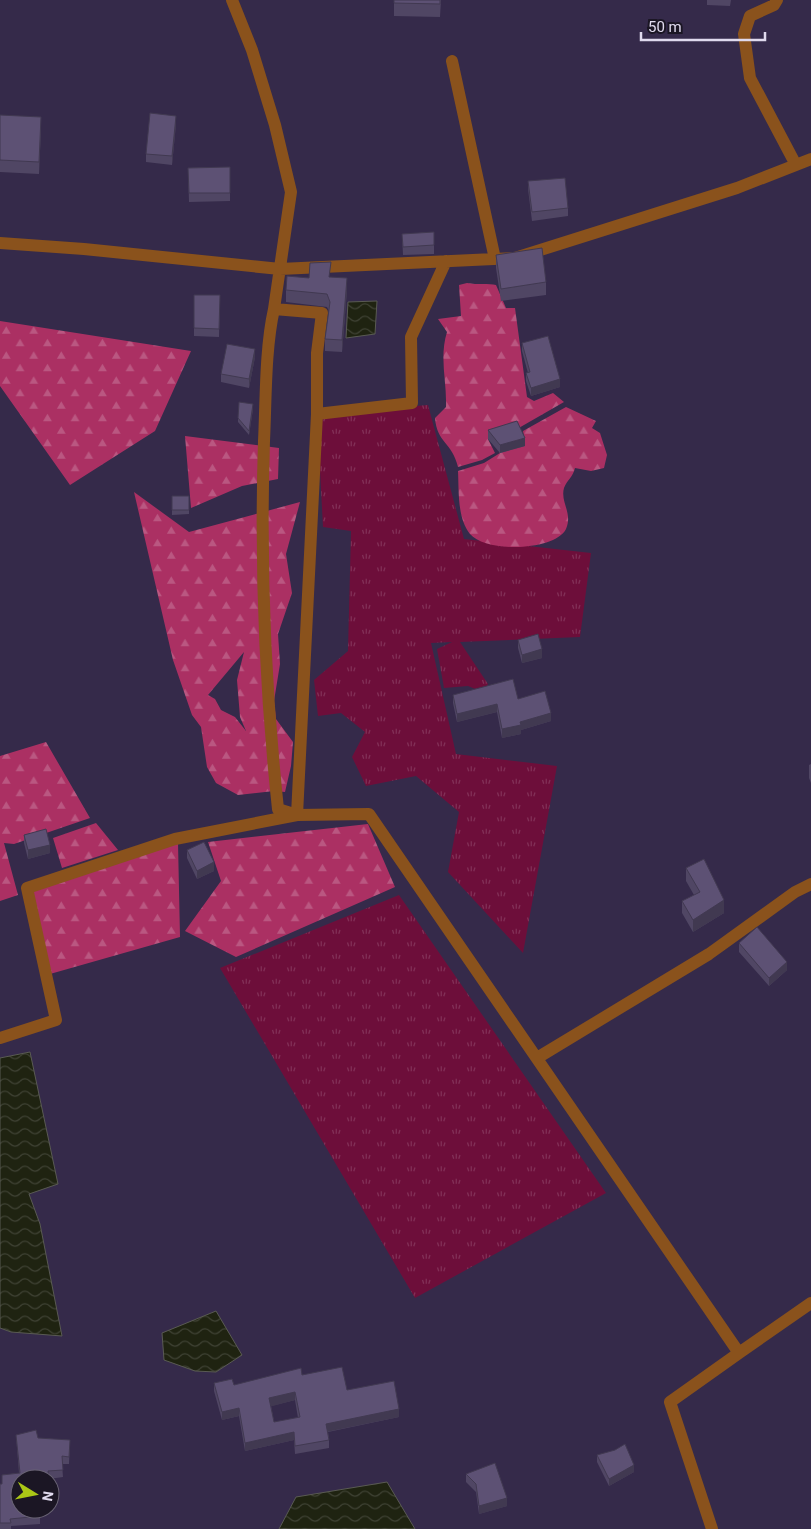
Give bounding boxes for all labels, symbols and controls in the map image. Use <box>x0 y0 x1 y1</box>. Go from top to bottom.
scale bar <box>641 10 765 42</box>
text: 50 m <box>648 18 682 36</box>
north arrow <box>10 1469 60 1519</box>
text: N <box>39 1490 57 1503</box>

